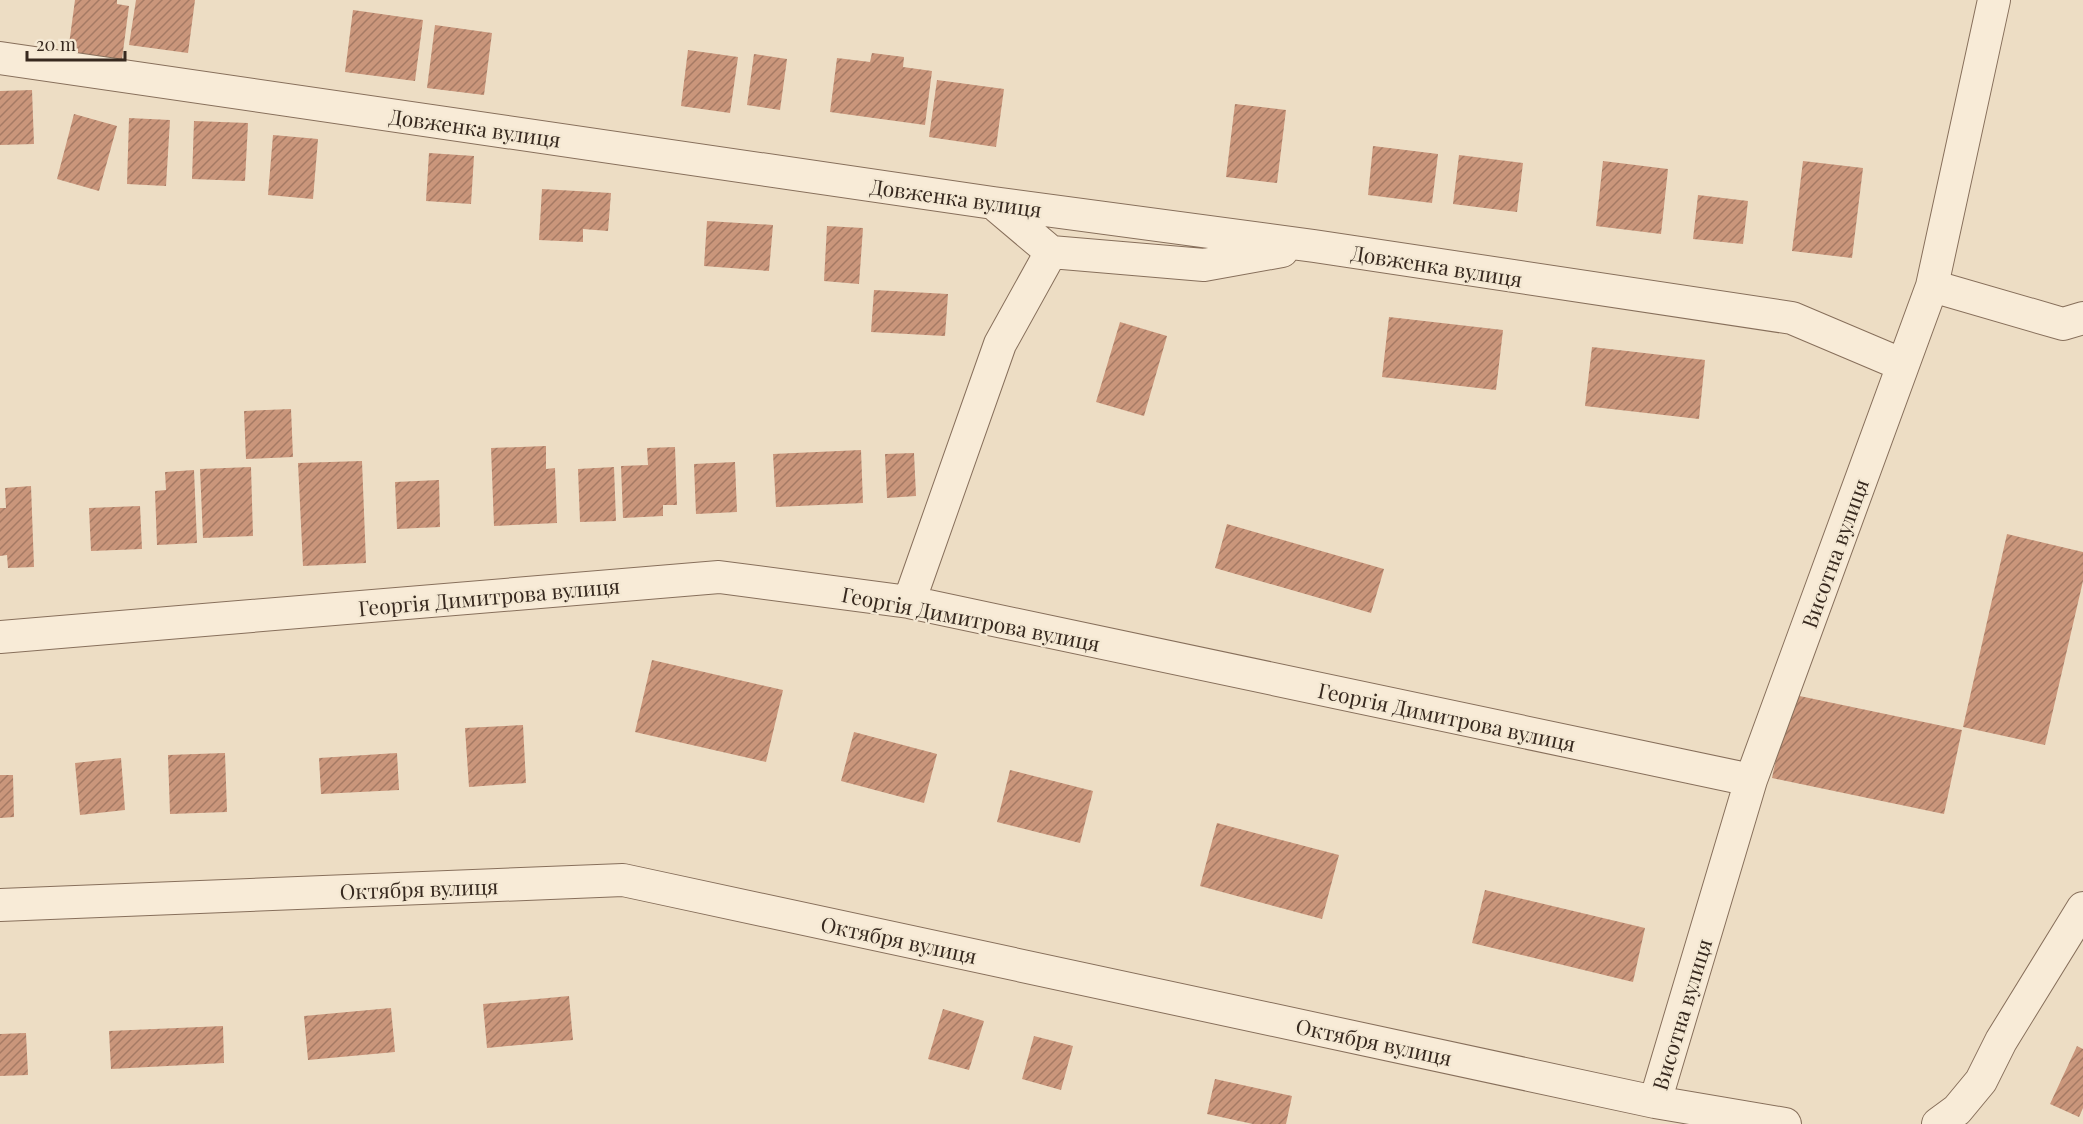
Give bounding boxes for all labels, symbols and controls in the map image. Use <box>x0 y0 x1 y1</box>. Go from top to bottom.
scale bar <box>27 24 124 62</box>
text: 20 m <box>36 32 76 56</box>
street label: Довженка вулиця <box>387 101 563 153</box>
street label: Довженка вулиця <box>868 171 1044 223</box>
street label: Довженка вулиця <box>1349 238 1525 292</box>
street label: Висотна вулиця <box>1794 475 1874 631</box>
street label: Георгія Димитрова вулиця <box>357 571 621 621</box>
street label: Георгія Димитрова вулиця <box>839 579 1103 657</box>
street label: Георгія Димитрова вулиця <box>1316 675 1578 757</box>
street label: Октября вулиця <box>339 871 499 905</box>
street label: Октября вулиця <box>818 909 980 969</box>
street label: Висотна вулиця <box>1645 935 1717 1093</box>
street label: Октября вулиця <box>1293 1011 1455 1071</box>

